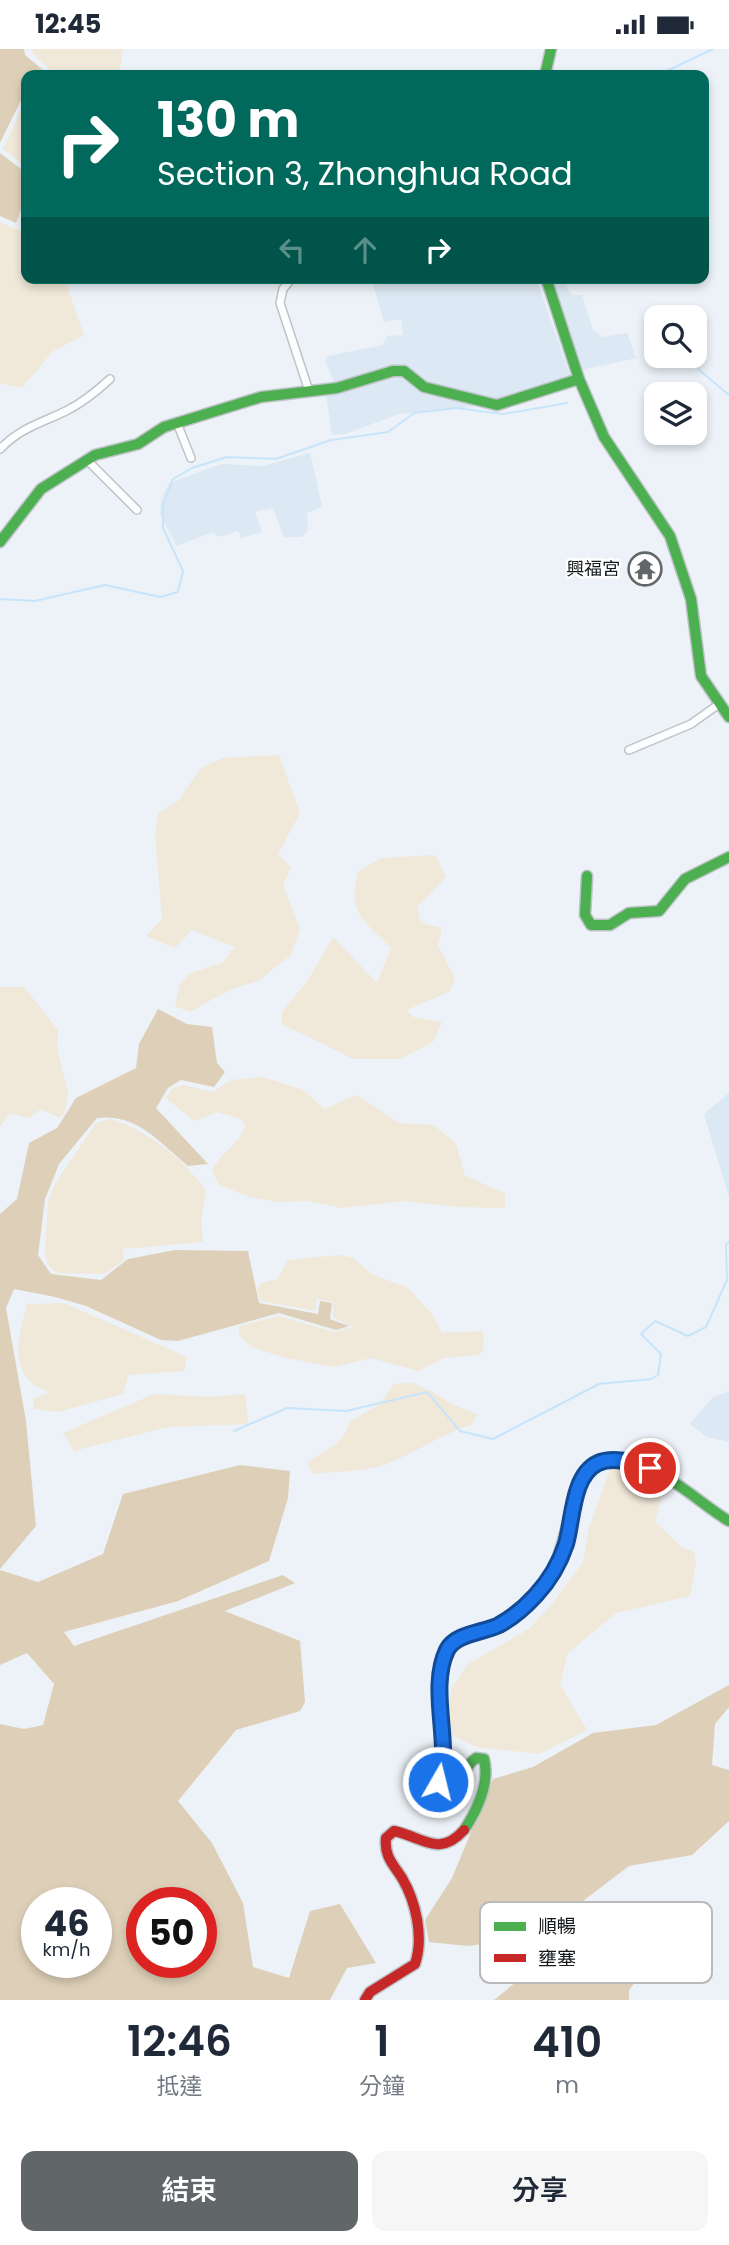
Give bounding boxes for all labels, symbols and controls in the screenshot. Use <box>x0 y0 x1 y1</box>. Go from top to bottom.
text: 12:45 <box>35 6 102 42</box>
text: 130 m <box>157 86 299 154</box>
icon: right <box>42 98 133 189</box>
text: Section 3, Zhonghua Road <box>157 151 573 196</box>
icon: left <box>273 231 311 269</box>
icon: ahead <box>346 231 384 269</box>
icon: right <box>419 231 457 269</box>
map controls <box>644 305 707 445</box>
button: search <box>644 305 707 368</box>
button: layers <box>644 382 707 445</box>
temple icon: 興福宮 <box>626 550 664 588</box>
place label: 興福宮 <box>566 556 620 581</box>
pin <box>620 1438 680 1498</box>
icon: arrive <box>631 1449 669 1487</box>
position arrow <box>401 1745 475 1819</box>
speed limit sign: 50 <box>126 1887 217 1978</box>
text: 46 <box>44 1899 90 1948</box>
legend <box>480 1902 712 1983</box>
text: 順暢 <box>538 1913 576 1940</box>
text: km/h <box>43 1937 90 1962</box>
text: 壅塞 <box>538 1945 576 1972</box>
text: 12:46 <box>127 2012 232 2071</box>
text: 1 <box>374 2012 390 2071</box>
text: 410 <box>532 2013 602 2072</box>
text: m <box>555 2069 579 2101</box>
text: 抵達 <box>156 2070 202 2102</box>
text: 分鐘 <box>359 2070 405 2102</box>
button: 結束 <box>21 2151 358 2231</box>
button: 分享 <box>372 2151 708 2231</box>

